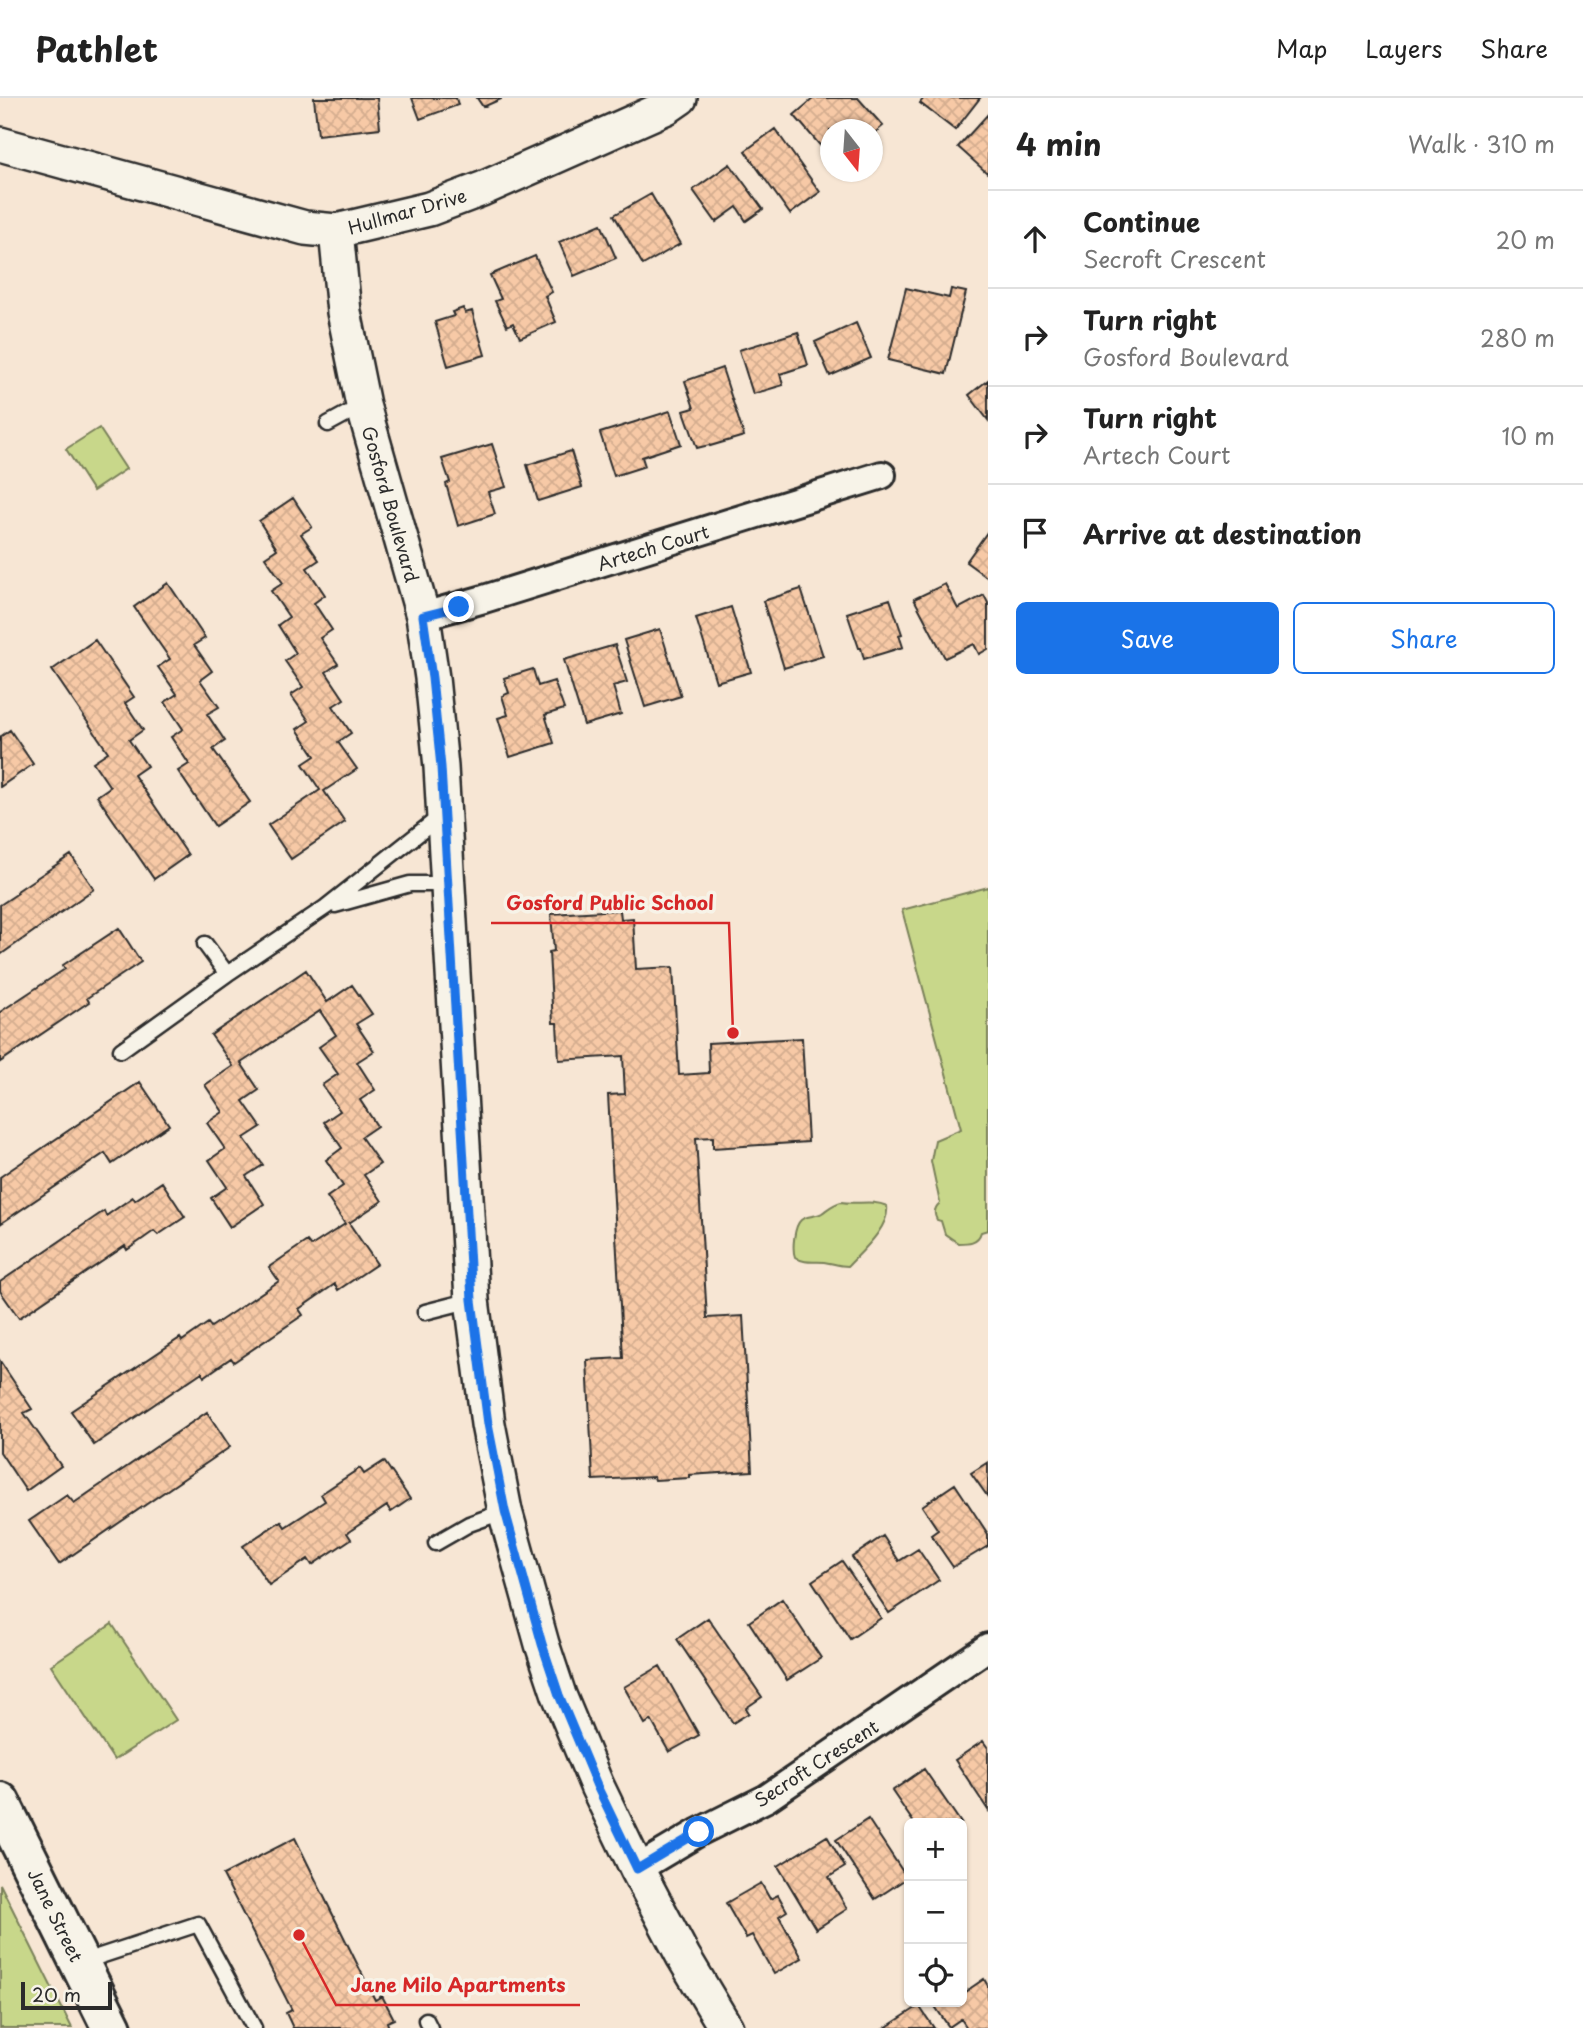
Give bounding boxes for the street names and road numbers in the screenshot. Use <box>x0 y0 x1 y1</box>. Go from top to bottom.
street label: Hullmar Drive <box>344 181 470 241</box>
street label: Gosford Boulevard <box>356 423 426 585</box>
street label: Artech Court <box>594 517 712 577</box>
street label: Secroft Crescent <box>749 1713 883 1813</box>
street label: Jane Street <box>22 1864 90 1966</box>

